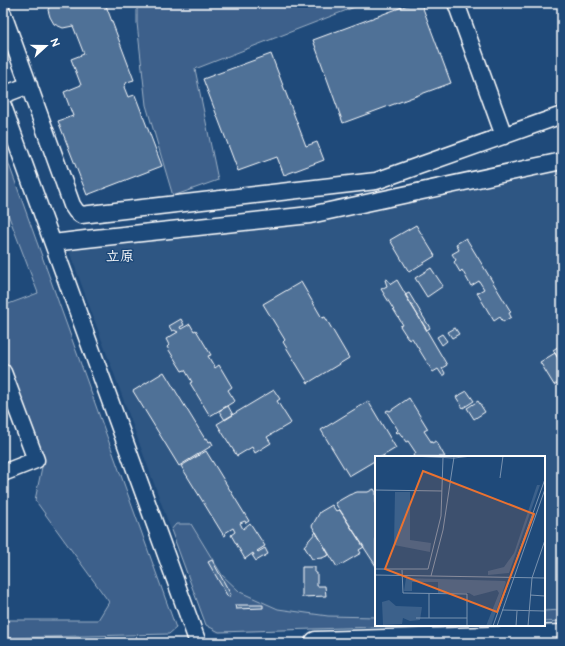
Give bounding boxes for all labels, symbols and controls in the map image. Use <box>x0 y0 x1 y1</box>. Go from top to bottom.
north arrow <box>26 26 66 66</box>
text: N <box>47 36 62 49</box>
district label: 立原 <box>106 248 134 265</box>
inset map <box>375 456 545 626</box>

